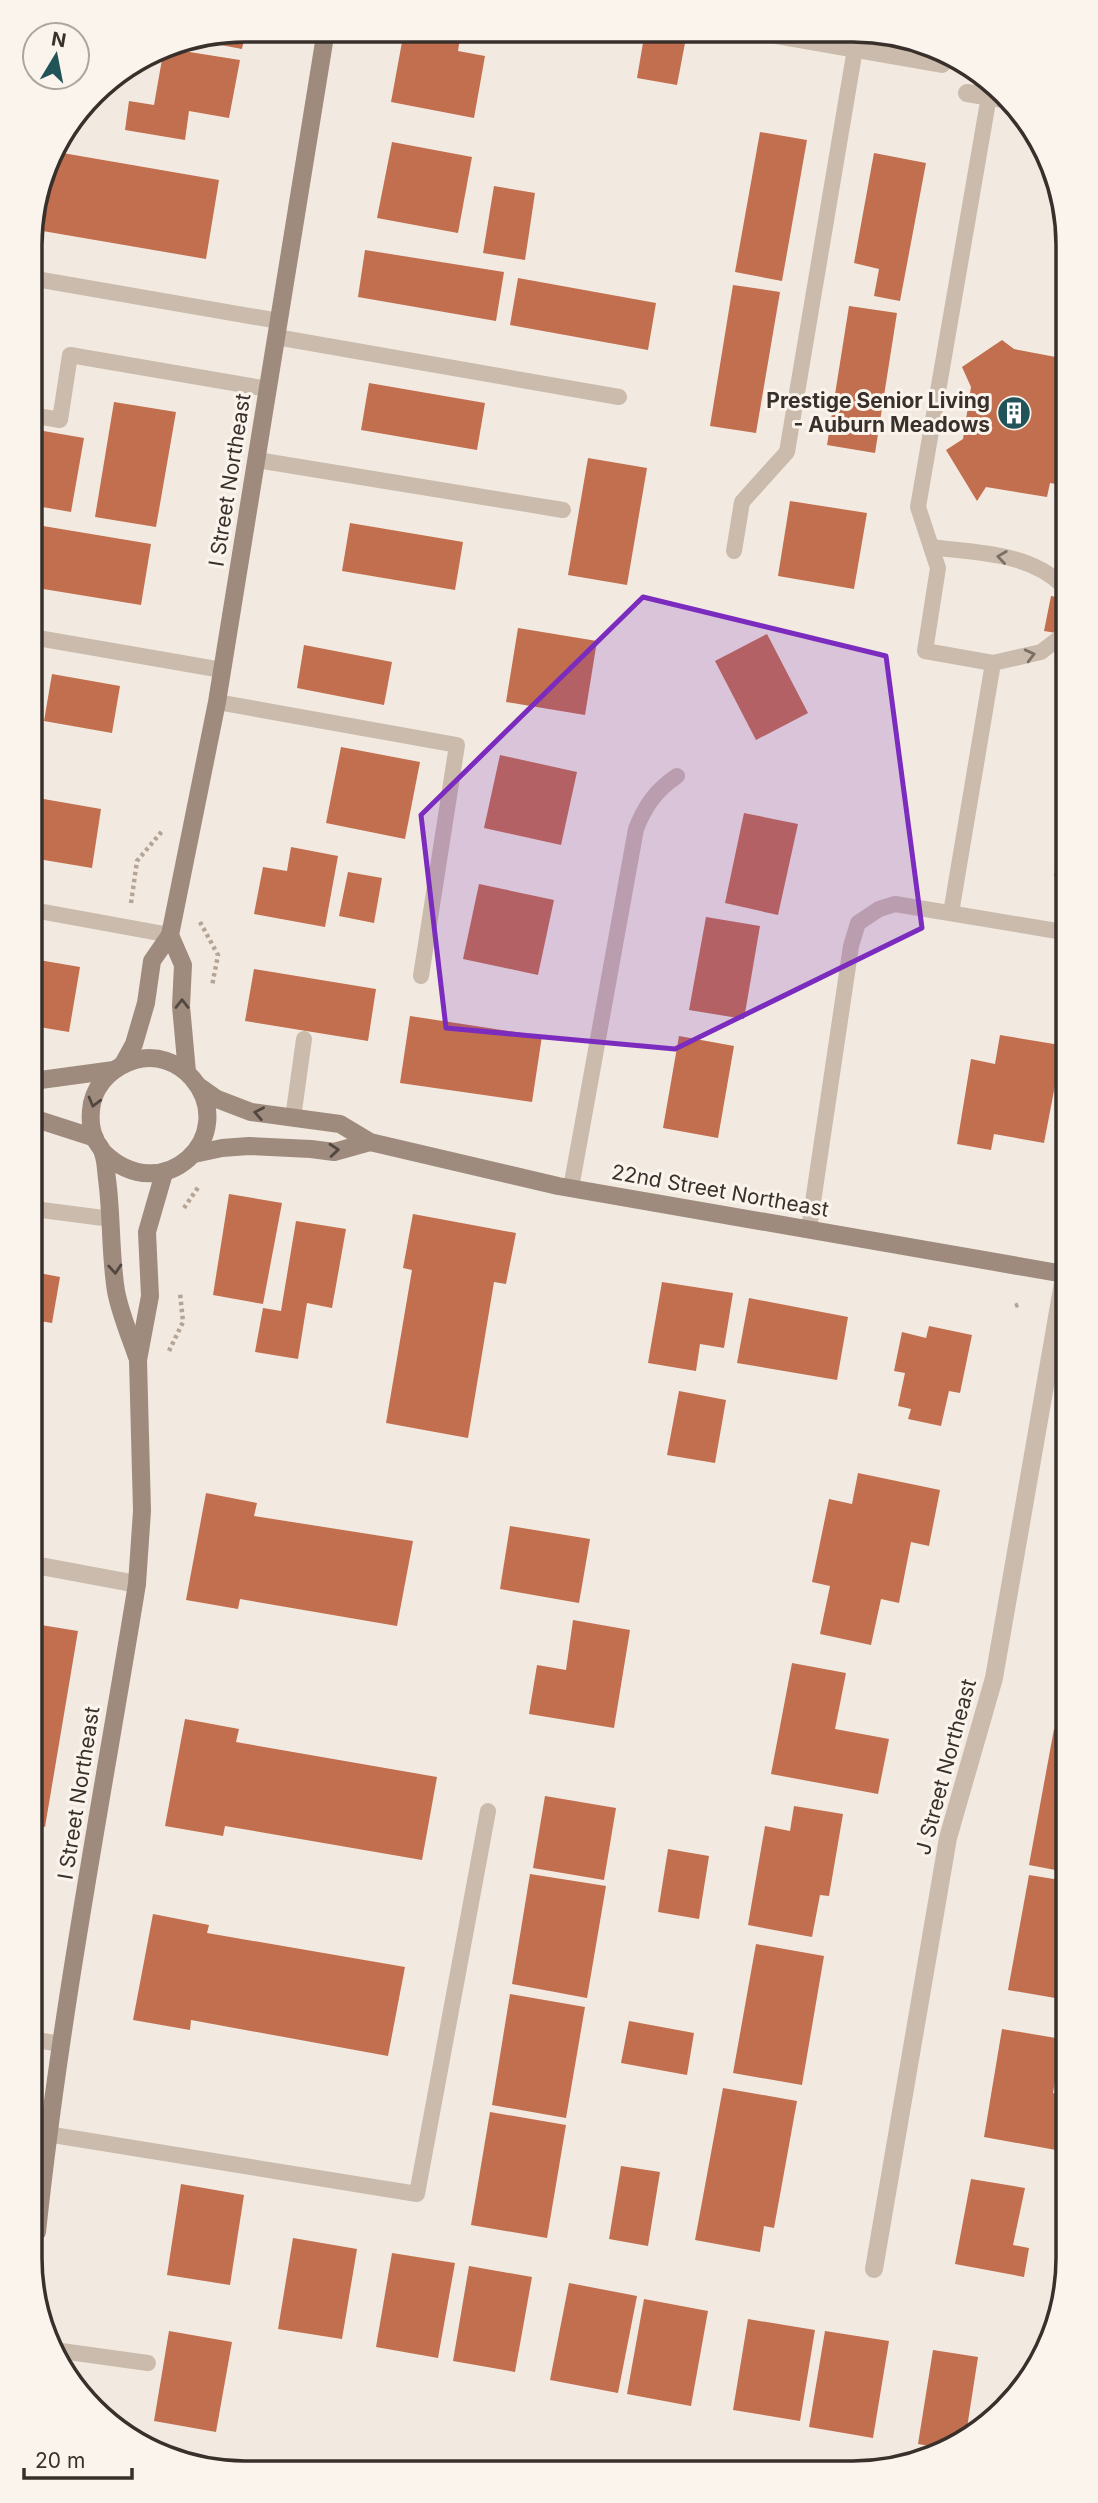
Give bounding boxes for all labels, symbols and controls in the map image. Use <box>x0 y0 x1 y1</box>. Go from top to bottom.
north arrow <box>21 21 91 91</box>
text: N <box>50 27 68 52</box>
place label: Prestige Senior Living - Auburn Meadows <box>766 388 990 437</box>
street label: I Street Northeast <box>203 391 256 568</box>
building icon: Prestige Senior Living - Auburn Meadows <box>995 394 1033 432</box>
one-way arrow <box>996 550 1008 565</box>
one-way arrow <box>1024 649 1036 663</box>
one-way arrow <box>174 998 189 1009</box>
one-way arrow <box>88 1096 102 1108</box>
one-way arrow <box>253 1106 265 1121</box>
one-way arrow <box>329 1143 340 1158</box>
street label: 22nd Street Northeast <box>610 1159 831 1222</box>
one-way arrow <box>107 1264 122 1275</box>
street label: J Street Northeast <box>910 1676 981 1858</box>
street label: I Street Northeast <box>52 1704 105 1881</box>
scale bar <box>24 2436 133 2480</box>
text: 20 m <box>35 2448 85 2473</box>

